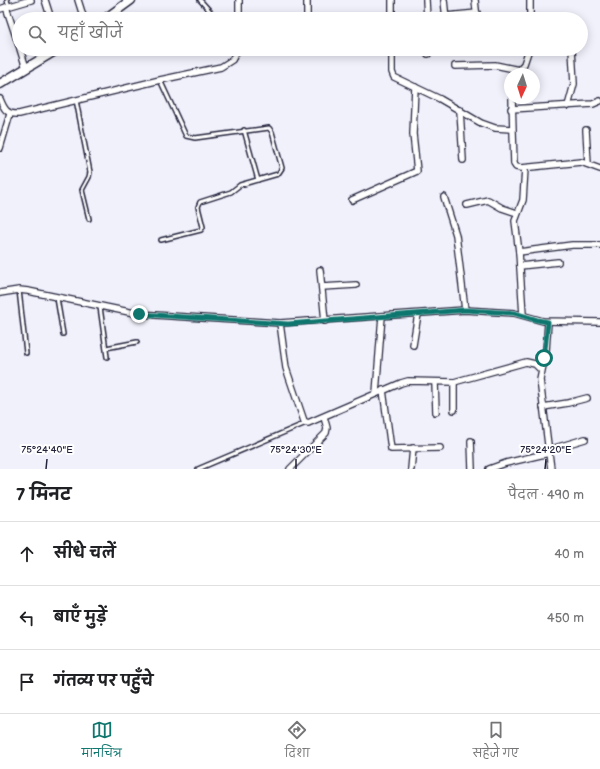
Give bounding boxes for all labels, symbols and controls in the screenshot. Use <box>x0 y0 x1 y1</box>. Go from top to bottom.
search box <box>12 12 588 56</box>
icon: search <box>26 23 48 45</box>
text: यहाँ खोजें <box>58 24 123 43</box>
north arrow <box>504 68 540 104</box>
route end <box>130 305 148 323</box>
route start <box>535 349 553 367</box>
text: 75°24'40"E <box>21 444 73 456</box>
text: 75°24'30"E <box>270 444 322 456</box>
text: 75°24'20"E <box>520 444 572 456</box>
text: 7 मिनट <box>16 485 71 505</box>
text: पैदल · 490 m <box>508 487 584 503</box>
icon: ahead <box>16 543 38 565</box>
text: सीधे चलें <box>54 544 116 563</box>
text: 40 m <box>554 546 584 562</box>
icon: left <box>16 607 38 629</box>
text: बाएँ मुड़ें <box>54 608 107 627</box>
text: 450 m <box>547 610 584 626</box>
icon: arrive <box>16 671 38 693</box>
text: गंतव्य पर पहुँचे <box>54 672 153 691</box>
tab: मानचित्र <box>81 719 122 765</box>
tab: दिशा <box>285 719 310 765</box>
tab: सहेजे गए <box>473 719 519 765</box>

